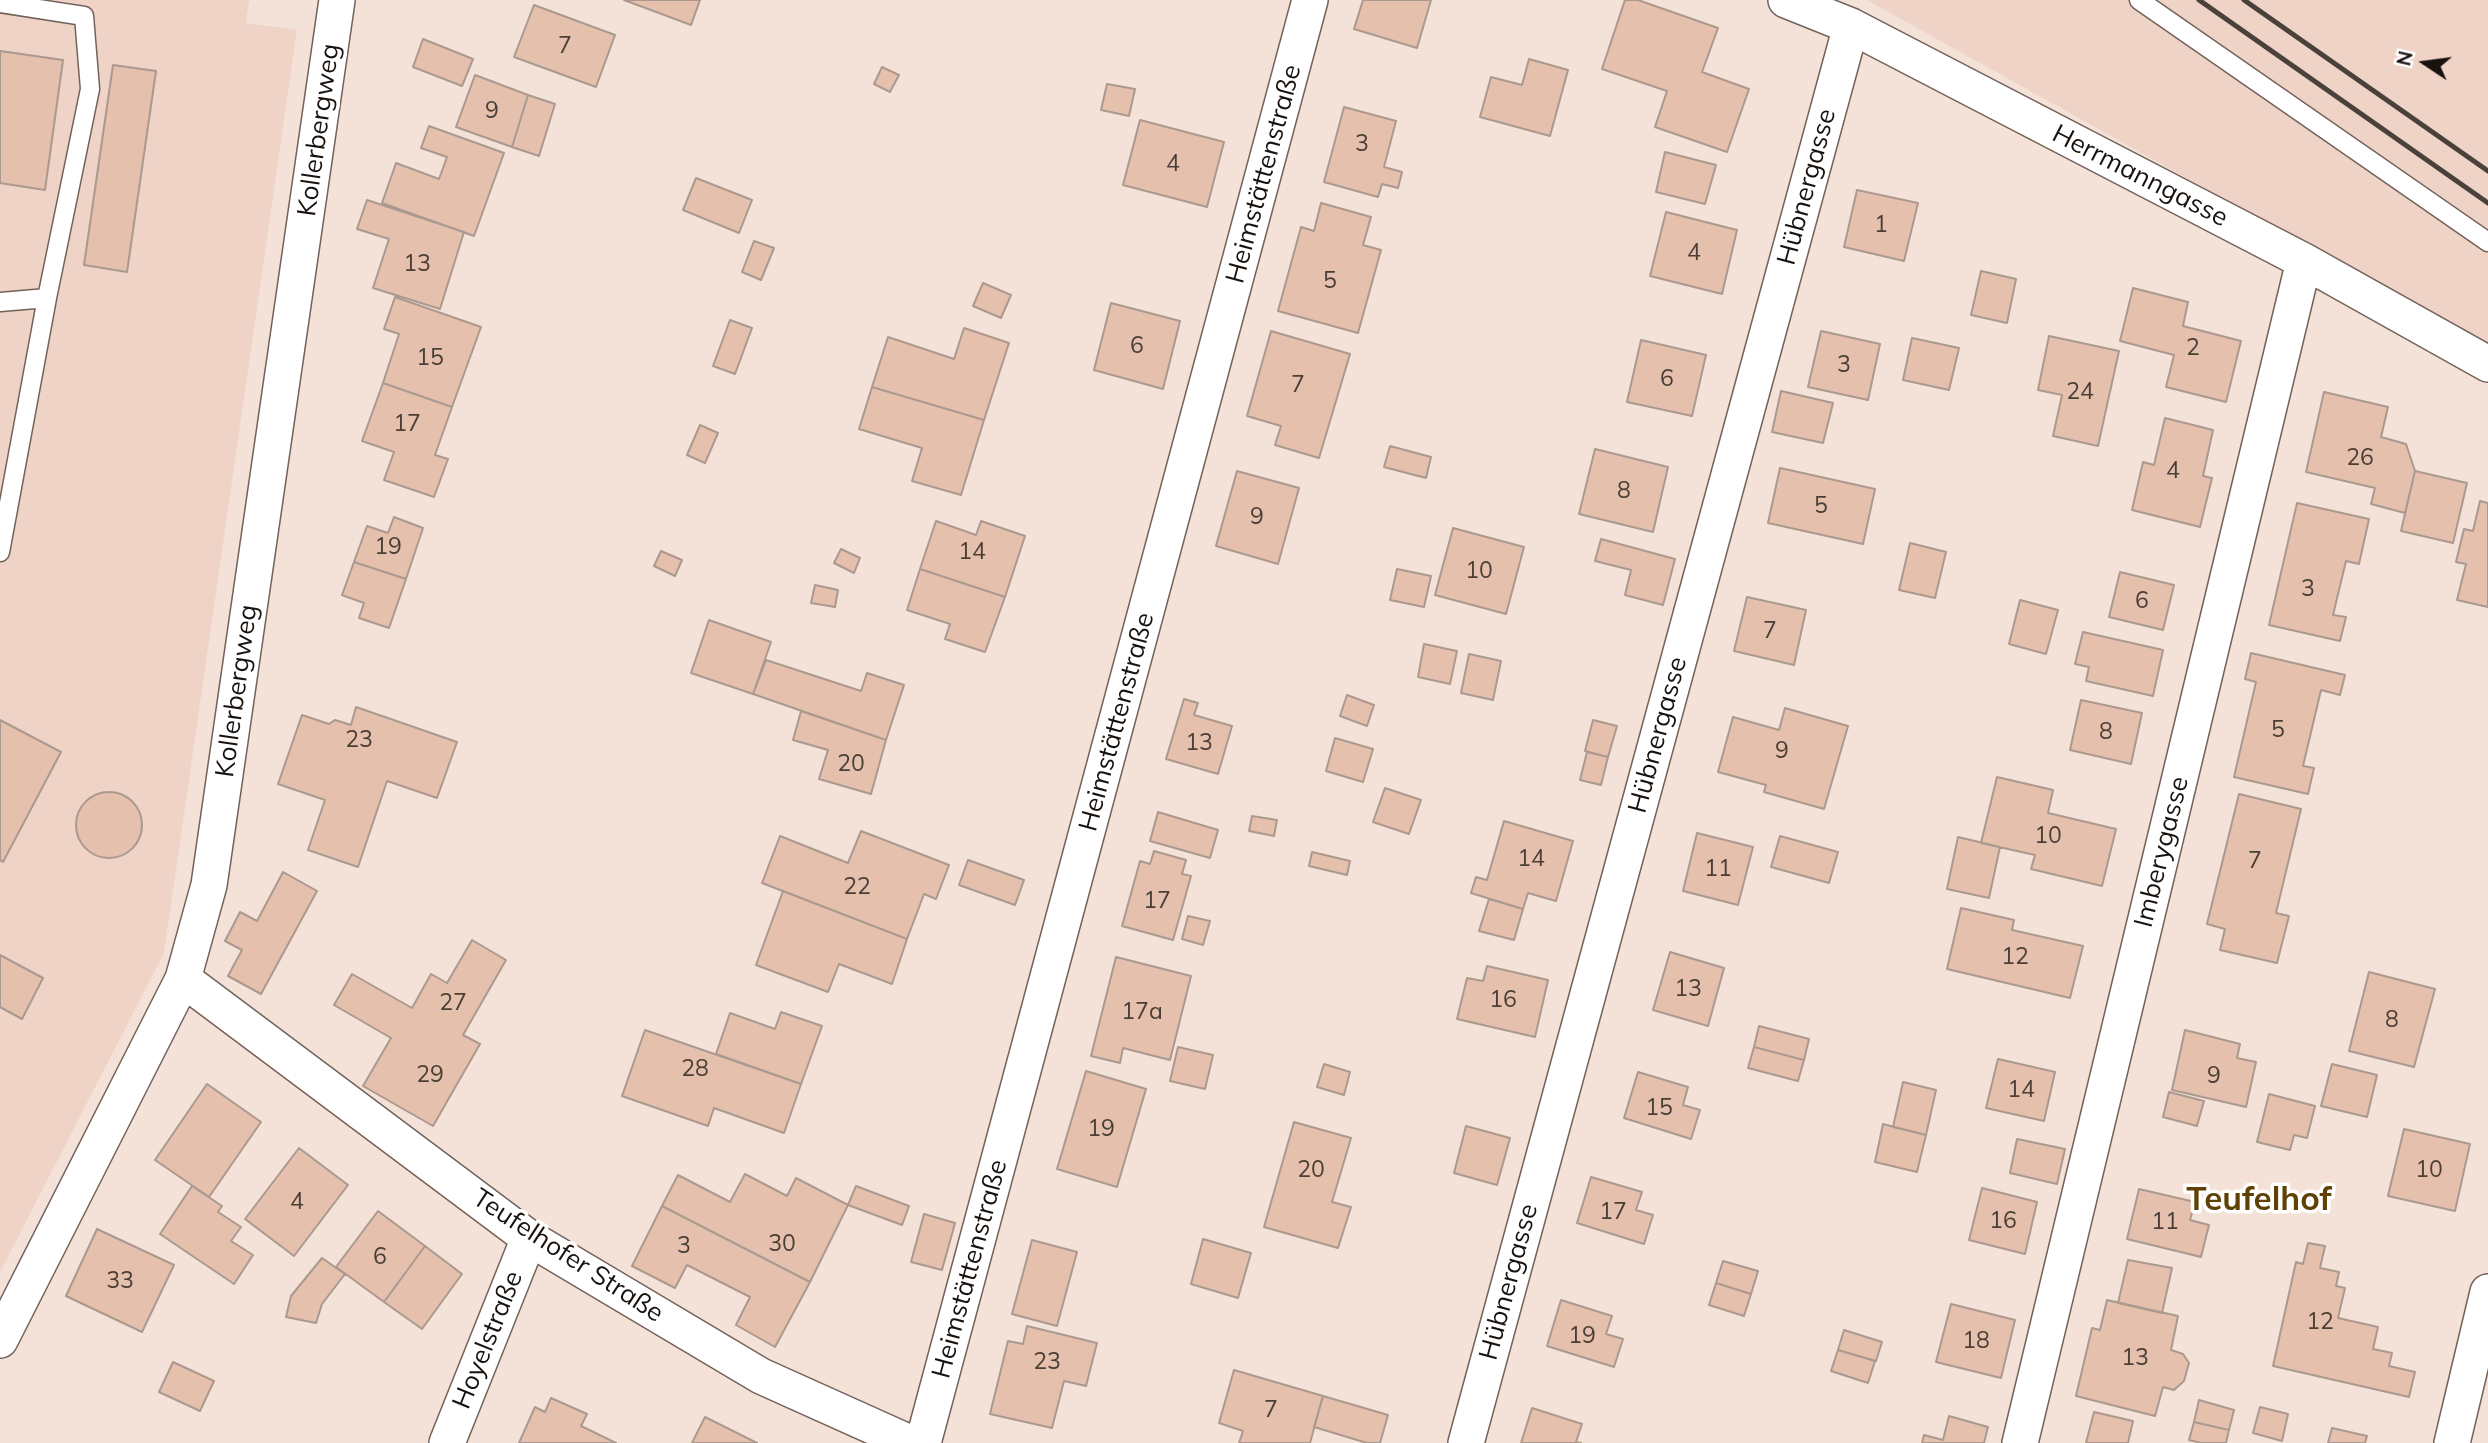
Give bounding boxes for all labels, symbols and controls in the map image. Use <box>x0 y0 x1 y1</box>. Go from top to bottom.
north arrow <box>2390 28 2460 98</box>
house number: 7 <box>558 32 572 60</box>
street label: Kollerbergweg <box>291 42 347 218</box>
text: N <box>2391 49 2418 68</box>
street label: Heimstättenstraße <box>1220 61 1308 287</box>
house number: 9 <box>485 97 499 125</box>
street label: Hübnergasse <box>1771 106 1843 268</box>
street label: Herrmanngasse <box>2047 118 2233 234</box>
house number: 3 <box>1355 130 1369 158</box>
house number: 4 <box>1166 150 1180 178</box>
house number: 1 <box>1874 211 1888 239</box>
house number: 4 <box>1687 239 1701 267</box>
house number: 13 <box>403 250 431 278</box>
house number: 5 <box>1323 267 1337 295</box>
house number: 6 <box>1130 332 1144 360</box>
house number: 2 <box>2186 334 2200 362</box>
house number: 15 <box>416 344 444 372</box>
house number: 3 <box>1837 351 1851 379</box>
house number: 6 <box>1660 365 1674 393</box>
house number: 7 <box>1291 371 1305 399</box>
house number: 24 <box>2066 378 2094 406</box>
house number: 17 <box>393 410 421 438</box>
house number: 26 <box>2346 444 2374 472</box>
house number: 4 <box>2166 457 2180 485</box>
house number: 8 <box>1617 477 1631 505</box>
house number: 5 <box>1814 492 1828 520</box>
house number: 9 <box>1250 503 1264 531</box>
house number: 19 <box>374 533 402 561</box>
house number: 14 <box>958 538 986 566</box>
house number: 10 <box>1465 557 1493 585</box>
house number: 3 <box>2301 575 2315 603</box>
house number: 6 <box>2135 587 2149 615</box>
street label: Kollerbergweg <box>209 603 265 779</box>
street label: Heimstättenstraße <box>1073 609 1161 835</box>
house number: 7 <box>1763 617 1777 645</box>
street label: Hübnergasse <box>1622 654 1694 816</box>
house number: 5 <box>2271 716 2285 744</box>
house number: 8 <box>2099 718 2113 746</box>
house number: 23 <box>345 726 373 754</box>
house number: 13 <box>1185 729 1213 757</box>
house number: 9 <box>1775 737 1789 765</box>
house number: 20 <box>837 750 865 778</box>
street label: Imberygasse <box>2128 773 2196 931</box>
house number: 10 <box>2034 822 2062 850</box>
house number: 14 <box>1517 845 1545 873</box>
house number: 7 <box>2248 847 2262 875</box>
house number: 11 <box>1704 855 1732 883</box>
house number: 22 <box>843 873 871 901</box>
house number: 17 <box>1143 887 1171 915</box>
house number: 12 <box>2001 943 2029 971</box>
house number: 13 <box>1674 975 1702 1003</box>
house number: 16 <box>1489 986 1517 1014</box>
house number: 27 <box>439 989 467 1017</box>
house number: 17a <box>1121 998 1163 1026</box>
house number: 8 <box>2385 1006 2399 1034</box>
house number: 28 <box>681 1055 709 1083</box>
house number: 29 <box>416 1061 444 1089</box>
house number: 9 <box>2207 1062 2221 1090</box>
house number: 14 <box>2007 1076 2035 1104</box>
house number: 15 <box>1645 1094 1673 1122</box>
house number: 19 <box>1087 1115 1115 1143</box>
street label: Heimstättenstraße <box>926 1156 1014 1382</box>
house number: 20 <box>1297 1156 1325 1184</box>
house number: 10 <box>2415 1156 2443 1184</box>
district label: Teufelhof <box>2186 1180 2332 1220</box>
street label: Teufelhofer Straße <box>467 1183 669 1329</box>
house number: 4 <box>290 1188 304 1216</box>
house number: 17 <box>1599 1198 1627 1226</box>
street label: Hübnergasse <box>1473 1201 1545 1363</box>
house number: 16 <box>1989 1207 2017 1235</box>
house number: 11 <box>2151 1208 2179 1236</box>
house number: 30 <box>768 1230 796 1258</box>
house number: 3 <box>677 1232 691 1260</box>
house number: 6 <box>373 1243 387 1271</box>
house number: 33 <box>106 1267 134 1295</box>
street label: Hoyelstraße <box>446 1267 530 1413</box>
house number: 12 <box>2306 1308 2334 1336</box>
house number: 19 <box>1568 1322 1596 1350</box>
house number: 18 <box>1962 1327 1990 1355</box>
house number: 13 <box>2121 1344 2149 1372</box>
house number: 23 <box>1033 1348 1061 1376</box>
house number: 7 <box>1264 1396 1278 1424</box>

